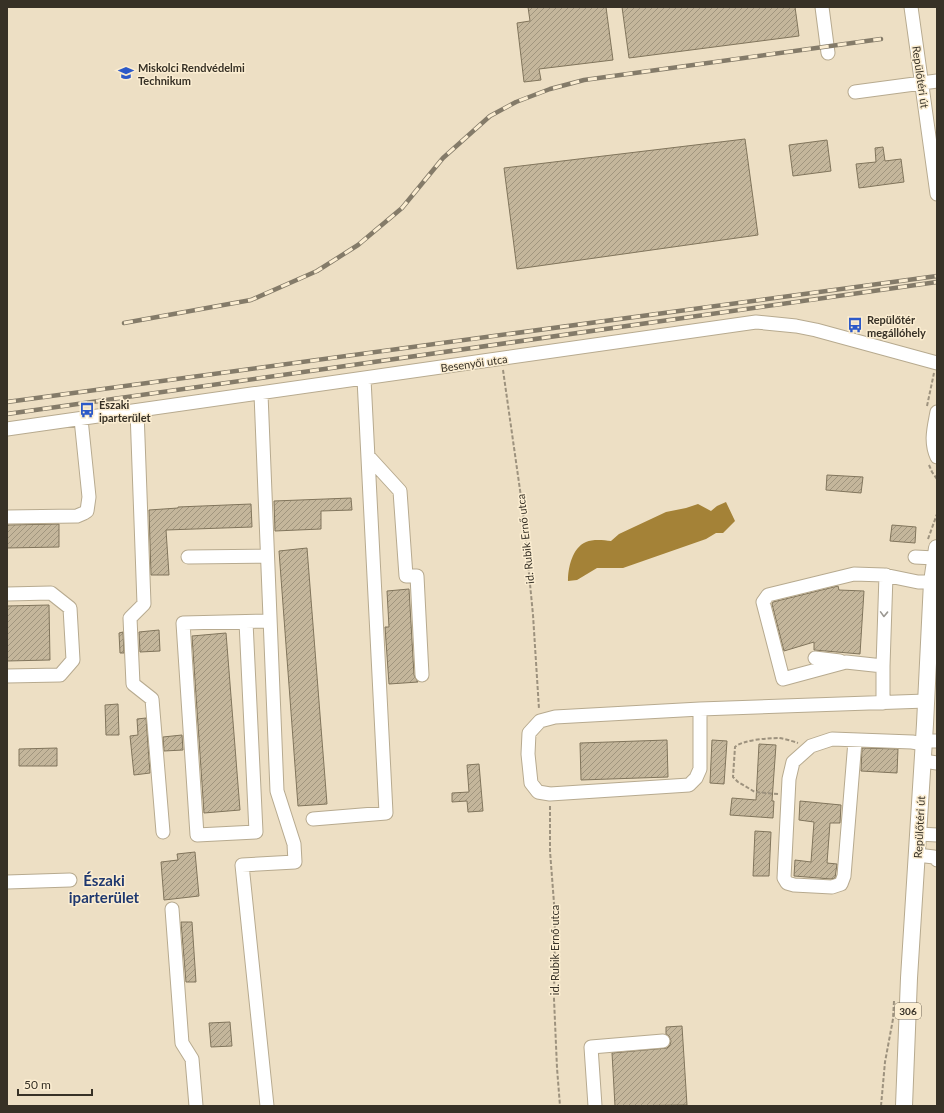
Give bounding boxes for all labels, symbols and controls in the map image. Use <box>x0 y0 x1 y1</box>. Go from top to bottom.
street label: Repülőtéri út <box>910 45 932 109</box>
place label: Miskolci Rendvédelmi Technikum <box>138 61 245 87</box>
school or university icon: Miskolci Rendvédelmi Technikum <box>117 64 135 82</box>
place label: Repülőtér megállóhely <box>867 313 926 339</box>
bus stop icon: Repülőtér megállóhely <box>846 316 864 334</box>
street label: Besenyői utca <box>440 352 508 374</box>
place label: Északi iparterület <box>99 398 152 424</box>
bus stop icon: Északi iparterület <box>78 401 96 419</box>
street label: id. Rubik Ernő utca <box>514 493 536 585</box>
one-way arrow <box>880 611 889 617</box>
street label: Repülőtéri út <box>911 795 927 859</box>
district label: Északi iparterület <box>69 871 140 906</box>
street label: id. Rubik Ernő utca <box>548 905 561 995</box>
road number: 306 <box>895 1003 921 1019</box>
scale bar <box>18 1071 92 1097</box>
text: 50 m <box>24 1077 51 1092</box>

